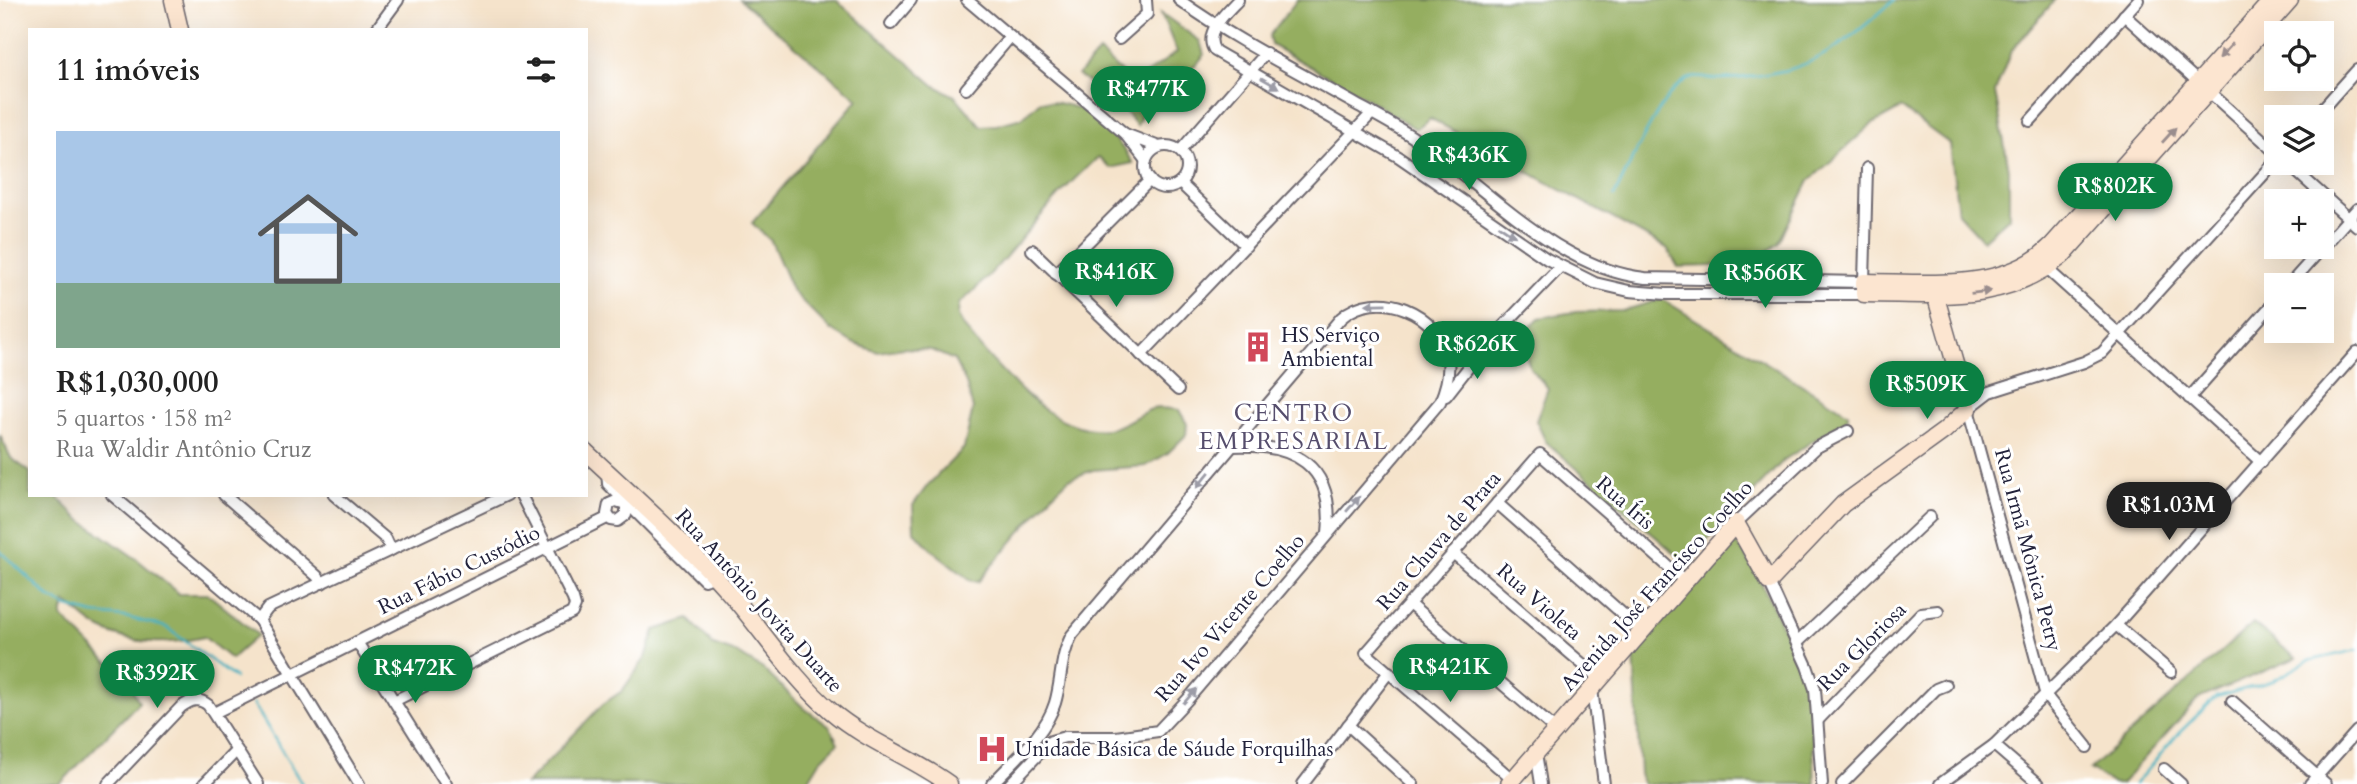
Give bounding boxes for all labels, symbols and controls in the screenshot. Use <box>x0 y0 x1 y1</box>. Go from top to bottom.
map controls <box>2264 21 2334 343</box>
button: locate <box>2264 21 2334 91</box>
one-way arrow <box>2218 42 2234 60</box>
text: 11 imóveis <box>56 50 200 91</box>
icon: filters <box>522 51 560 89</box>
pin: R$477K <box>1091 66 1205 126</box>
text: R$477K <box>1107 73 1189 104</box>
one-way arrow <box>1261 77 1280 89</box>
button: layers <box>2264 105 2334 175</box>
one-way arrow <box>2161 126 2177 144</box>
pin: R$436K <box>1412 132 1526 192</box>
text: R$436K <box>1428 139 1510 170</box>
pin: R$802K <box>2058 164 2172 223</box>
text: R$802K <box>2074 170 2156 201</box>
icon: home <box>245 176 371 302</box>
button: + <box>2264 189 2334 259</box>
one-way arrow <box>1497 225 1516 238</box>
pin: R$416K <box>1059 250 1173 309</box>
pin: R$566K <box>1708 250 1822 310</box>
text: R$416K <box>1075 256 1157 287</box>
text: R$566K <box>1724 257 1806 288</box>
button: − <box>2264 273 2334 343</box>
one-way arrow <box>1970 287 1992 298</box>
one-way arrow <box>1365 299 1387 310</box>
place label: HS Serviço Ambiental <box>1281 321 1380 374</box>
pin: R$626K <box>1420 322 1534 381</box>
text: R$626K <box>1436 328 1518 359</box>
building icon: HS Serviço Ambiental <box>1241 330 1275 364</box>
text: R$1,030,000 <box>56 362 219 403</box>
pin: R$509K <box>1870 362 1984 421</box>
text: R$509K <box>1886 368 1968 399</box>
district label: CENTRO EMPRESARIAL <box>1199 397 1389 458</box>
text: 5 quartos · 158 m² <box>56 403 231 434</box>
text: Rua Waldir Antônio Cruz <box>56 434 311 465</box>
street label: Rua Irmã Mônica Petry <box>1987 445 2069 655</box>
street label: Rua Chuva de Prata <box>1370 465 1508 617</box>
street label: Rua Íris <box>1590 470 1660 536</box>
one-way arrow <box>1195 471 1211 489</box>
street label: Avenida José Francisco Coelho <box>1554 474 1760 698</box>
pin: R$1.03M <box>2104 482 2234 542</box>
text: R$1.03M <box>2122 489 2216 520</box>
one-way arrow <box>1345 495 1361 513</box>
street label: Rua Antônio Jovita Duarte <box>668 503 850 699</box>
street label: Rua Fábio Custódio <box>373 518 545 622</box>
street label: Rua Ivo Vicente Coelho <box>1149 527 1311 709</box>
street label: Rua Violeta <box>1490 557 1588 647</box>
street label: Rua Gloriosa <box>1811 596 1913 698</box>
pin: R$421K <box>1393 644 1507 704</box>
pin: R$472K <box>358 646 472 705</box>
pin: R$392K <box>100 650 214 710</box>
text: R$421K <box>1409 651 1491 682</box>
text: R$472K <box>374 652 456 683</box>
text: R$392K <box>116 657 198 688</box>
one-way arrow <box>1182 687 1198 705</box>
hospital icon: Unidade Básica de Sáude Forquilhas <box>975 732 1009 766</box>
place label: Unidade Básica de Sáude Forquilhas <box>1015 735 1334 764</box>

